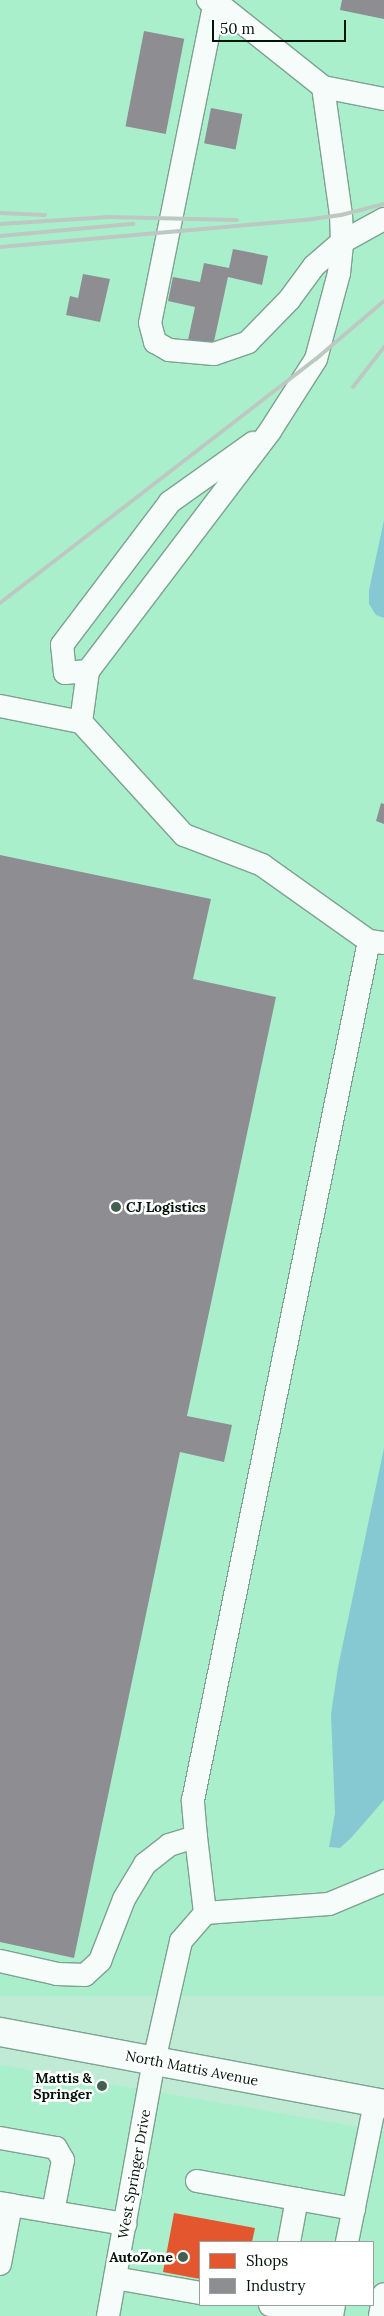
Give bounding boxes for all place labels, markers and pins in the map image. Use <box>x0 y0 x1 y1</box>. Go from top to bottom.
place label: CJ Logistics <box>126 1199 206 1215</box>
marker: CJ Logistics <box>110 1201 122 1213</box>
place label: Mattis & Springer <box>33 2070 92 2102</box>
marker: Mattis & Springer <box>96 2080 108 2092</box>
place label: AutoZone <box>109 2249 173 2265</box>
marker: AutoZone <box>177 2251 189 2263</box>

